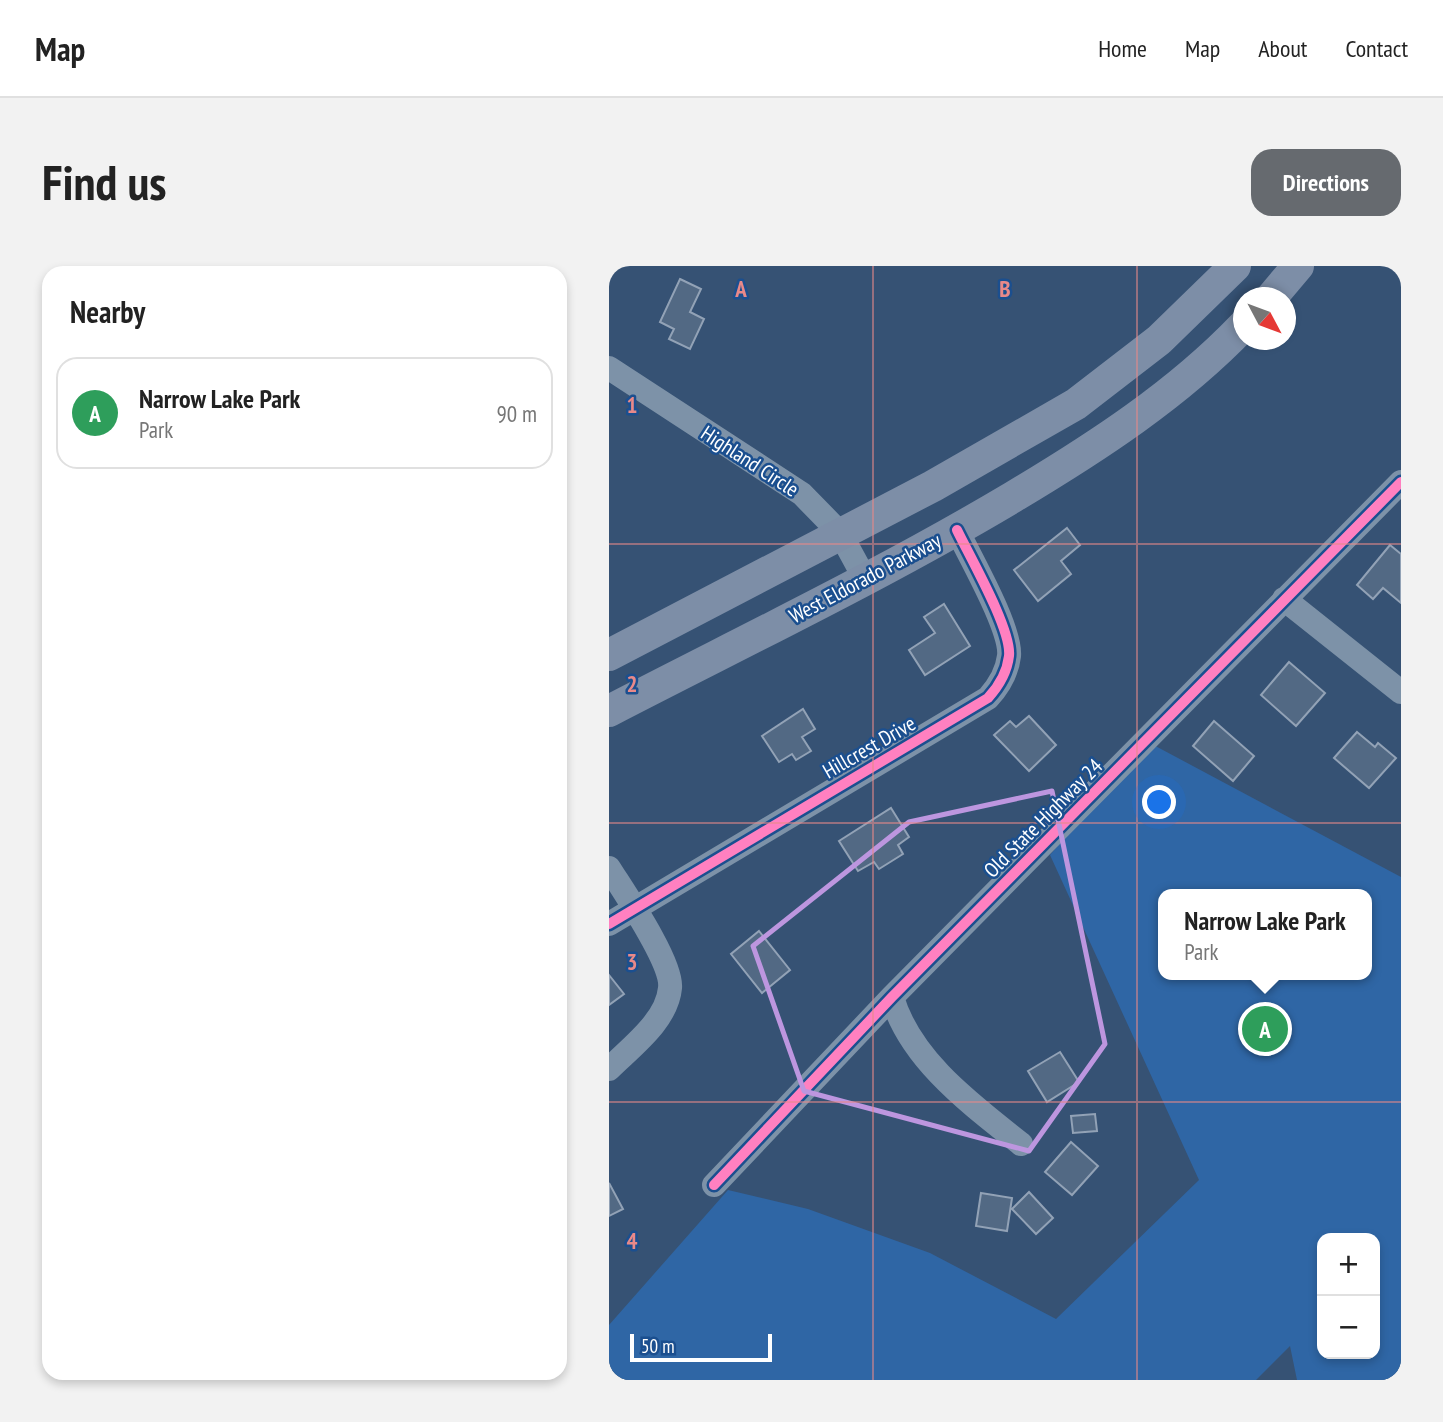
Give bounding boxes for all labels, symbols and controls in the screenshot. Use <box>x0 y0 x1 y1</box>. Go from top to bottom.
text: Map <box>35 27 85 70</box>
text: Home <box>1098 33 1147 64</box>
text: Map <box>1185 33 1220 64</box>
text: About <box>1258 33 1307 64</box>
text: Contact <box>1345 33 1408 64</box>
button: Directions <box>1251 149 1401 216</box>
text: Find us <box>42 150 166 214</box>
text: A <box>734 274 747 303</box>
text: B <box>999 274 1011 303</box>
north arrow <box>1233 287 1296 350</box>
text: Nearby <box>70 292 145 331</box>
text: Narrow Lake Park <box>139 382 300 415</box>
text: 1 <box>627 390 638 419</box>
text: A <box>89 399 101 428</box>
text: 90 m <box>496 399 537 428</box>
text: Park <box>139 415 173 444</box>
street label: Highland Circle <box>696 419 804 503</box>
street label: West Eldorado Parkway <box>784 527 946 629</box>
text: 2 <box>627 669 638 698</box>
street label: Hillcrest Drive <box>818 710 920 784</box>
street label: Old State Highway 24 <box>978 752 1109 883</box>
your location <box>1142 785 1176 819</box>
popup <box>1158 889 1372 980</box>
text: Narrow Lake Park <box>1184 904 1346 937</box>
text: Park <box>1184 937 1219 966</box>
text: 3 <box>627 947 638 976</box>
pin: A <box>1242 1003 1288 1055</box>
text: 4 <box>627 1226 638 1255</box>
map controls <box>1317 1233 1380 1359</box>
button: + <box>1317 1233 1380 1296</box>
button: − <box>1317 1296 1380 1359</box>
scale bar <box>630 1331 772 1363</box>
text: 50 m <box>641 1334 675 1358</box>

